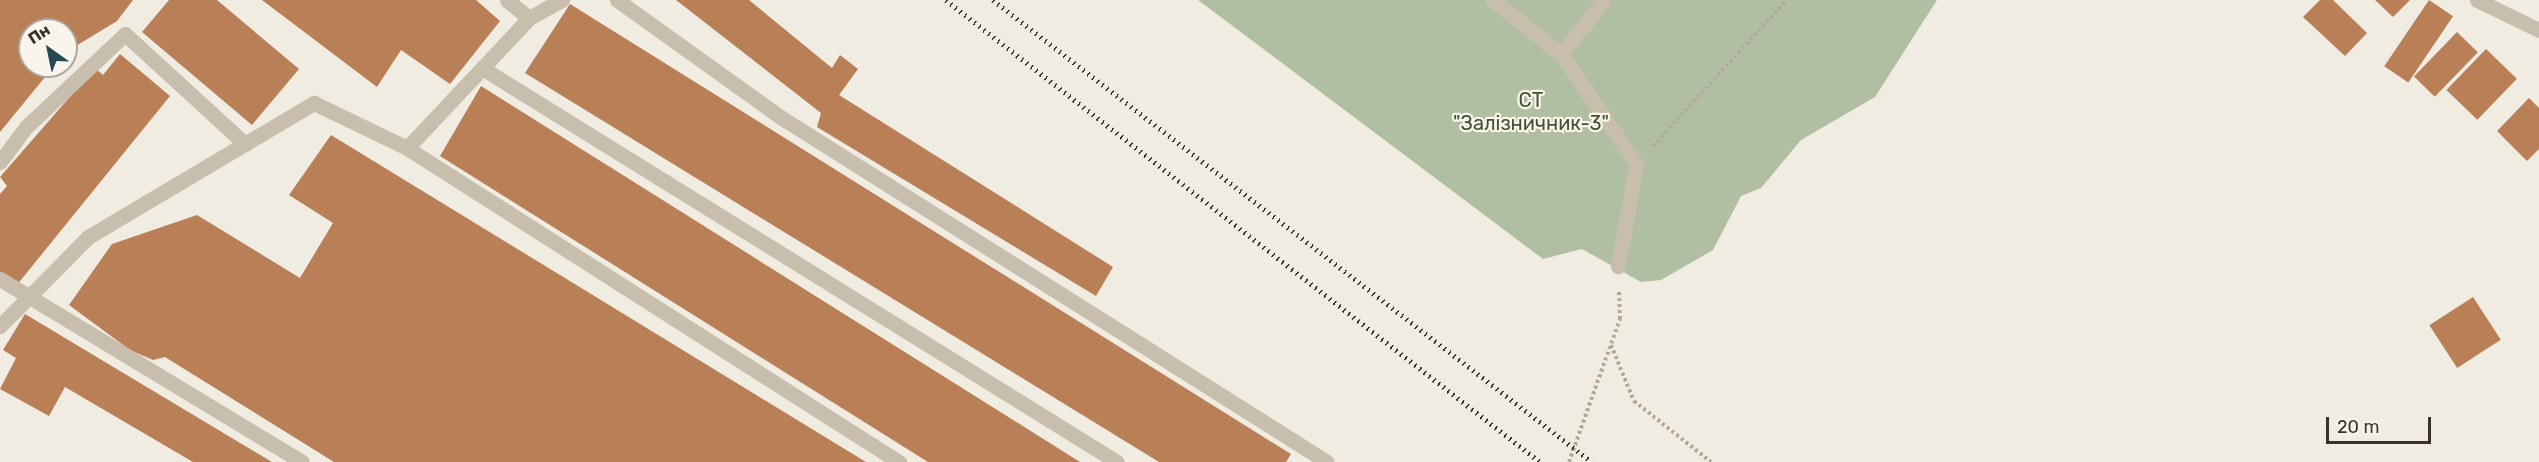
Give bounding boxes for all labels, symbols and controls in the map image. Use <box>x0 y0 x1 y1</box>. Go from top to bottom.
north arrow <box>18 18 78 78</box>
text: Пн <box>25 20 53 48</box>
park label: СТ "Залізничник-3" <box>1453 88 1609 135</box>
scale bar <box>2329 405 2434 443</box>
text: 20 m <box>2337 416 2379 438</box>

